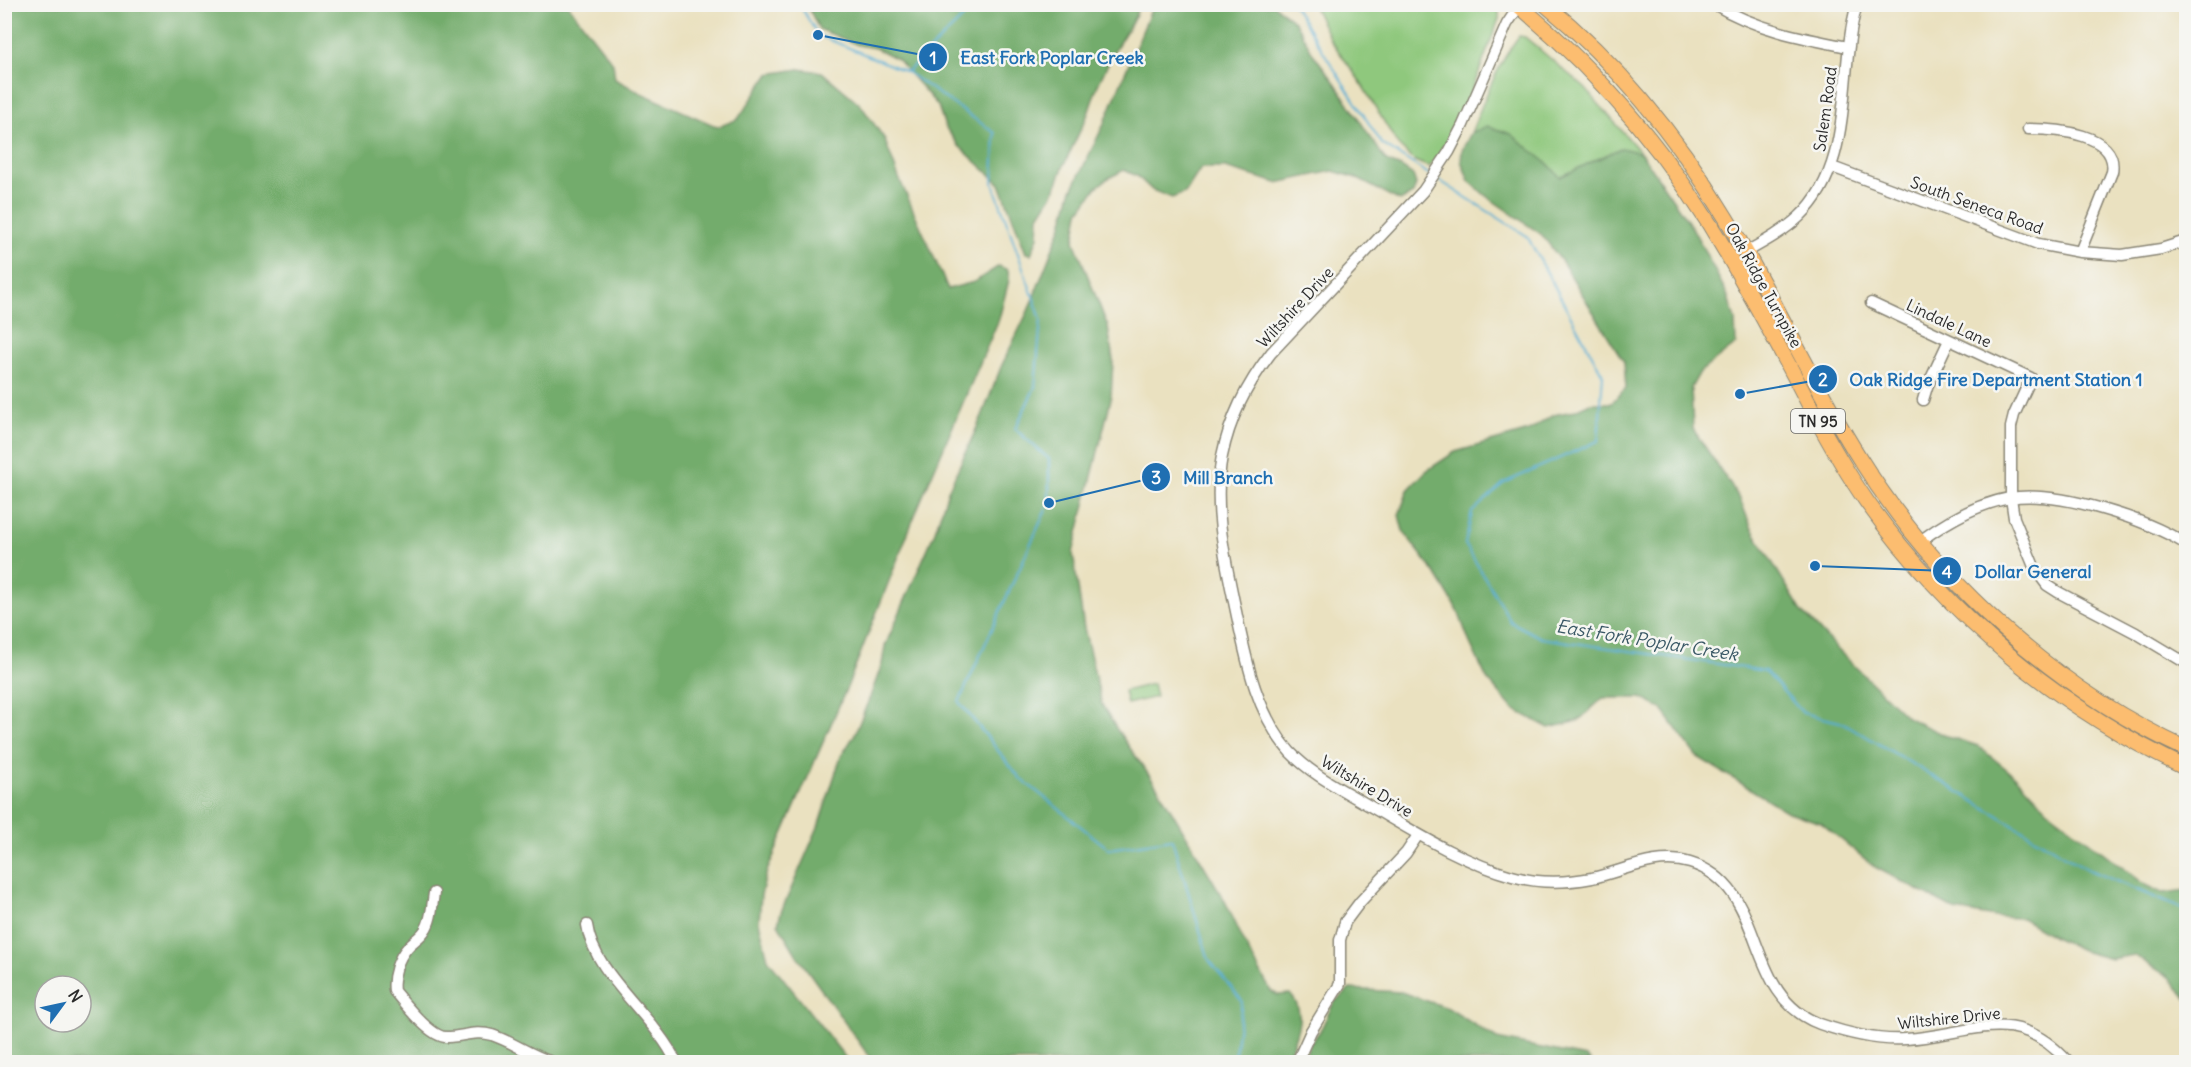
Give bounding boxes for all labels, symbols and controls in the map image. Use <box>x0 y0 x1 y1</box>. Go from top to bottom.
callout: East Fork Poplar Creek <box>918 39 1156 75</box>
text: 1 <box>929 46 937 69</box>
text: East Fork Poplar Creek <box>960 46 1144 69</box>
street label: Salem Road <box>1809 65 1841 153</box>
street label: South Seneca Road <box>1908 172 2046 238</box>
street label: Oak Ridge Turnpike <box>1721 219 1807 351</box>
street label: Wiltshire Drive <box>1252 262 1338 352</box>
street label: Lindale Lane <box>1903 295 1995 351</box>
callout: Oak Ridge Fire Department Station 1 <box>1808 361 2155 397</box>
text: 2 <box>1818 368 1828 391</box>
text: Oak Ridge Fire Department Station 1 <box>1849 368 2143 391</box>
road number: TN 95 <box>1791 409 1845 433</box>
callout: Mill Branch <box>1141 459 1285 495</box>
text: 3 <box>1151 466 1161 489</box>
text: Mill Branch <box>1183 466 1274 489</box>
callout: Dollar General <box>1932 553 2103 589</box>
text: 4 <box>1942 560 1953 583</box>
text: Dollar General <box>1974 560 2092 583</box>
water label: East Fork Poplar Creek <box>1555 614 1741 666</box>
street label: Wiltshire Drive <box>1317 751 1417 821</box>
north arrow <box>33 974 93 1034</box>
text: N <box>64 986 87 1006</box>
street label: Wiltshire Drive <box>1896 1003 2002 1033</box>

